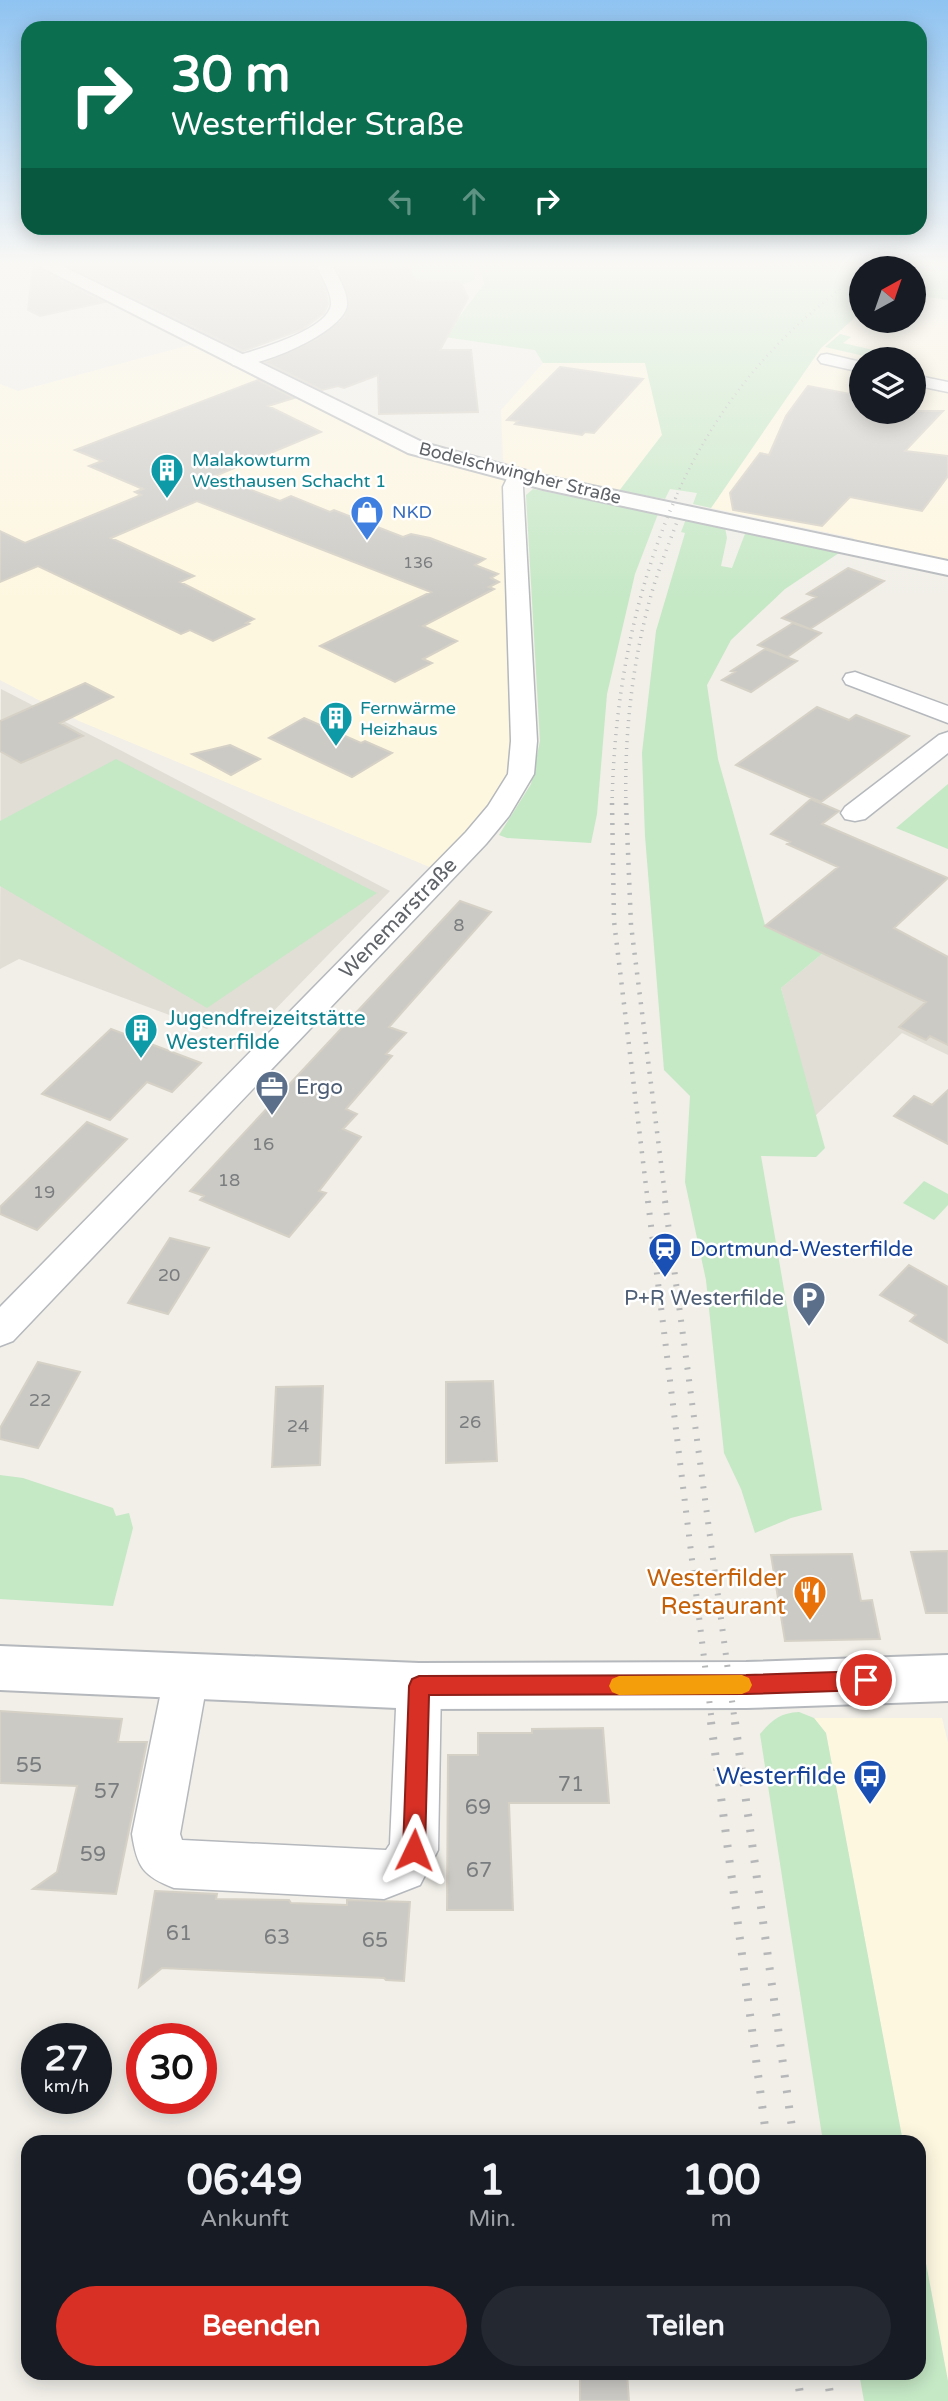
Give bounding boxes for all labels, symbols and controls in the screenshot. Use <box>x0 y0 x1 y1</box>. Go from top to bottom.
text: 30 m <box>171 46 290 105</box>
icon: right <box>56 49 147 140</box>
text: Westerfilder Straße <box>171 106 464 144</box>
icon: left <box>382 182 420 220</box>
icon: ahead <box>455 182 493 220</box>
icon: right <box>528 182 566 220</box>
north arrow <box>849 256 926 332</box>
map controls <box>849 256 926 424</box>
button: layers <box>849 347 926 424</box>
street label: Bodelschwingher Straße <box>416 437 624 509</box>
place label: Malakowturm Westhausen Schacht 1 <box>192 449 386 492</box>
building icon: Malakowturm Westhausen Schacht 1 <box>148 451 186 500</box>
shop icon: NKD <box>348 493 386 542</box>
place label: NKD <box>392 501 432 523</box>
house number: 136 <box>403 553 433 573</box>
place label: Fernwärme Heizhaus <box>360 697 456 740</box>
building icon: Fernwärme Heizhaus <box>317 699 355 748</box>
street label: Wenemarstraße <box>334 853 462 984</box>
house number: 8 <box>453 914 465 936</box>
place label: Jugendfreizeitstätte Westerfilde <box>166 1006 366 1055</box>
building icon: Jugendfreizeitstätte Westerfilde <box>122 1011 160 1060</box>
office icon: Ergo <box>253 1068 291 1117</box>
place label: Ergo <box>296 1075 343 1100</box>
house number: 16 <box>252 1133 274 1155</box>
house number: 18 <box>218 1169 240 1191</box>
house number: 19 <box>33 1181 55 1203</box>
station icon: Dortmund-Westerfilde <box>646 1230 684 1279</box>
place label: Dortmund-Westerfilde <box>690 1237 913 1262</box>
house number: 20 <box>158 1264 180 1286</box>
parking icon: P+R Westerfilde <box>790 1279 828 1328</box>
place label: P+R Westerfilde <box>624 1286 784 1311</box>
house number: 22 <box>29 1389 51 1411</box>
house number: 26 <box>459 1411 481 1433</box>
house number: 24 <box>287 1415 309 1437</box>
place label: Westerfilder Restaurant <box>647 1564 787 1621</box>
restaurant icon: Westerfilder Restaurant <box>791 1573 829 1622</box>
pin <box>836 1650 896 1710</box>
icon: arrive <box>847 1661 885 1699</box>
house number: 55 <box>16 1753 42 1778</box>
bus stop icon: Westerfilde <box>851 1757 889 1806</box>
place label: Westerfilde <box>716 1762 846 1791</box>
house number: 71 <box>558 1772 584 1797</box>
house number: 57 <box>94 1779 120 1804</box>
house number: 69 <box>465 1795 491 1820</box>
position arrow <box>377 1813 451 1887</box>
house number: 59 <box>80 1842 106 1867</box>
house number: 67 <box>466 1858 492 1883</box>
house number: 61 <box>166 1921 192 1946</box>
house number: 63 <box>264 1925 290 1950</box>
house number: 65 <box>362 1928 388 1953</box>
speed limit sign: 30 <box>126 2023 217 2114</box>
text: 27 <box>45 2038 88 2080</box>
text: km/h <box>44 2075 89 2097</box>
text: 06:49 <box>186 2155 303 2206</box>
text: 1 <box>479 2155 505 2206</box>
text: 100 <box>681 2155 761 2206</box>
text: Ankunft <box>200 2205 289 2233</box>
text: Min. <box>468 2205 516 2233</box>
text: m <box>710 2205 732 2233</box>
button: Beenden <box>56 2286 467 2366</box>
button: Teilen <box>481 2286 891 2366</box>

